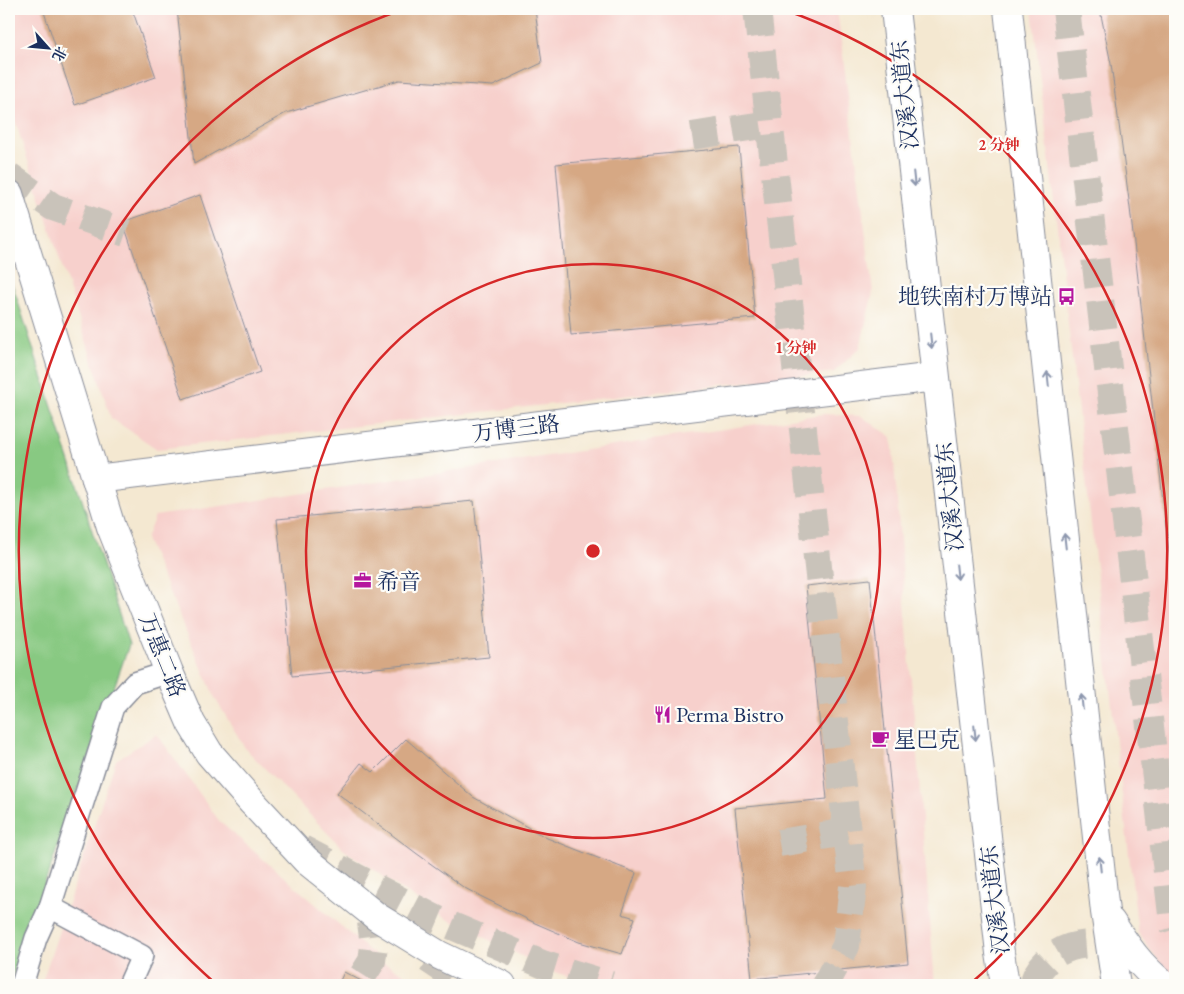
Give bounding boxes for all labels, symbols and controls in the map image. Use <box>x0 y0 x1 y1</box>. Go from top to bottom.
north arrow <box>22 22 72 72</box>
street label: 汉溪大道东 <box>884 39 925 151</box>
text: 北 <box>48 44 71 64</box>
text: 2 分钟 <box>978 135 1020 154</box>
one-way arrow <box>909 171 919 187</box>
place label: 地铁南村万博站 <box>898 282 1052 311</box>
bus stop icon: 地铁南村万博站 <box>1056 286 1076 306</box>
one-way arrow <box>926 332 936 348</box>
text: 1 分钟 <box>775 338 817 357</box>
one-way arrow <box>1043 371 1052 387</box>
street label: 万博三路 <box>471 409 562 448</box>
street label: 汉溪大道东 <box>929 441 970 553</box>
one-way arrow <box>1060 533 1070 549</box>
centre of rings <box>584 542 602 560</box>
one-way arrow <box>952 563 962 579</box>
place label: 希音 <box>377 567 421 596</box>
office icon: 希音 <box>353 571 373 591</box>
street label: 万惠二路 <box>133 609 192 701</box>
one-way arrow <box>1077 694 1087 710</box>
place label: Perma Bistro <box>676 700 784 729</box>
restaurant icon: Perma Bistro <box>652 704 672 724</box>
place label: 星巴克 <box>894 725 960 754</box>
one-way arrow <box>970 725 980 741</box>
cafe icon: 星巴克 <box>870 729 890 749</box>
street label: 汉溪大道东 <box>973 844 1016 956</box>
one-way arrow <box>1095 856 1105 872</box>

